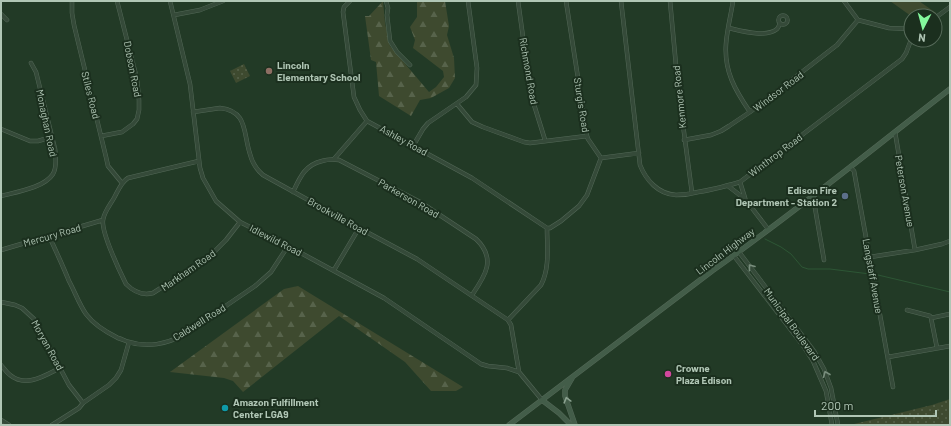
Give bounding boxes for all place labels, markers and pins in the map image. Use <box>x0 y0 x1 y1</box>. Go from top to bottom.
place label: Lincoln Elementary School <box>277 59 360 83</box>
marker: Lincoln Elementary School <box>264 66 274 76</box>
place label: Edison Fire Department - Station 2 <box>736 184 838 208</box>
marker: Edison Fire Department - Station 2 <box>840 191 850 201</box>
place label: Crowne Plaza Edison <box>676 362 732 386</box>
marker: Crowne Plaza Edison <box>663 369 673 379</box>
place label: Amazon Fulfillment Center LGA9 <box>233 396 319 420</box>
marker: Amazon Fulfillment Center LGA9 <box>220 403 230 413</box>

